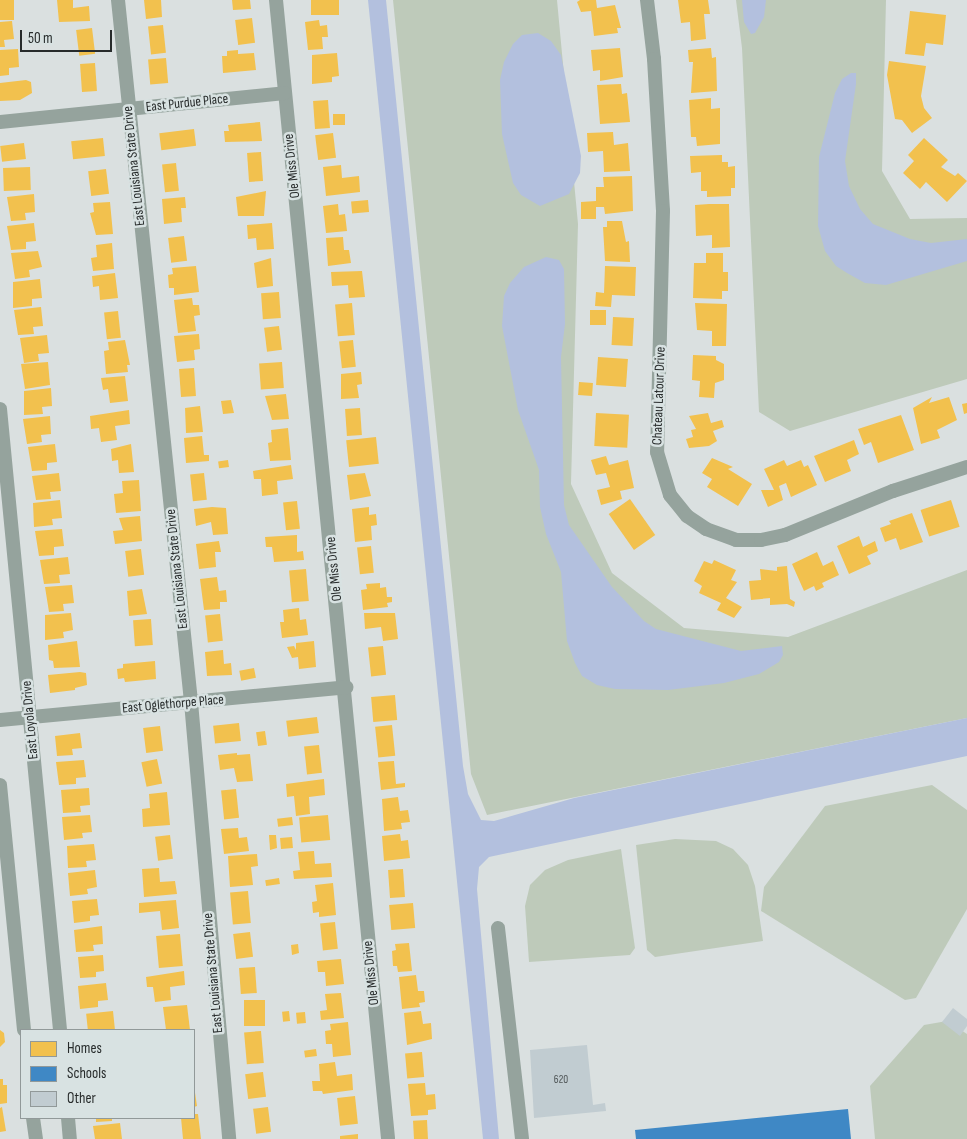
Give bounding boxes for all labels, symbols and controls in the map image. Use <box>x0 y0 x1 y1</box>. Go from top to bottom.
scale bar <box>22 20 115 52</box>
text: 50 m <box>28 29 53 48</box>
street label: East Purdue Place <box>145 90 229 116</box>
street label: East Louisiana State Drive <box>119 105 149 227</box>
street label: Ole Miss Drive <box>280 133 304 199</box>
street label: Chateau Latour Drive <box>649 346 669 446</box>
street label: East Louisiana State Drive <box>162 508 192 630</box>
street label: Ole Miss Drive <box>322 536 346 602</box>
street label: East Loyola Drive <box>18 680 42 760</box>
street label: East Oglethorpe Place <box>121 691 225 717</box>
street label: East Louisiana State Drive <box>199 912 227 1034</box>
street label: Ole Miss Drive <box>359 940 383 1006</box>
legend <box>20 1029 195 1119</box>
text: Homes <box>67 1039 102 1058</box>
text: Schools <box>67 1064 106 1083</box>
house number: 620 <box>554 1073 568 1087</box>
text: Other <box>67 1089 96 1108</box>

